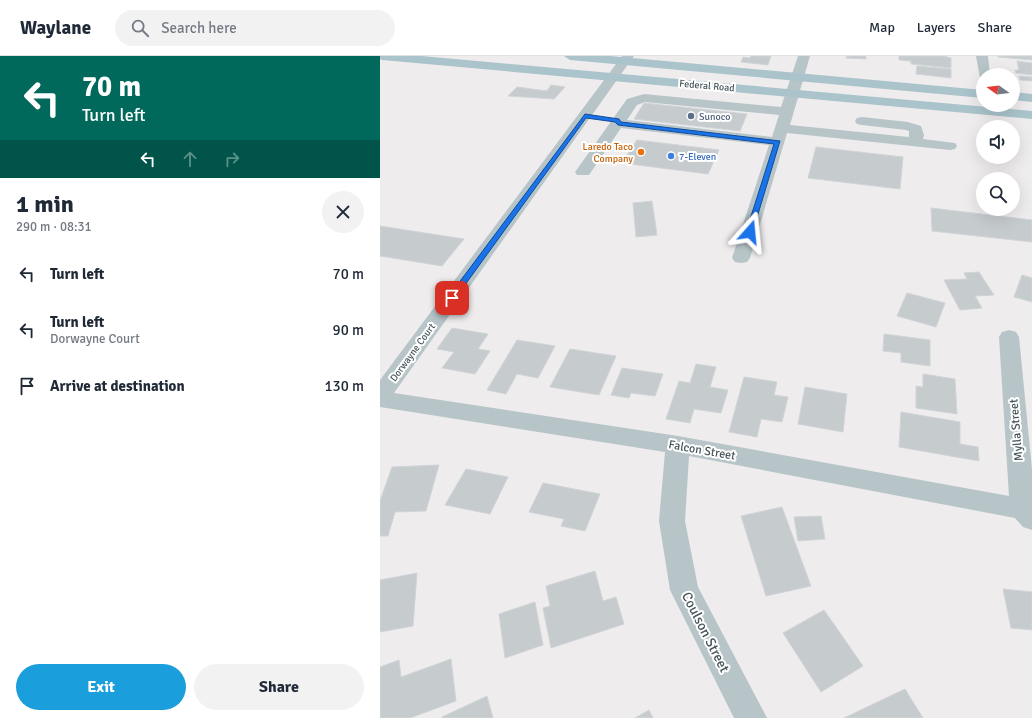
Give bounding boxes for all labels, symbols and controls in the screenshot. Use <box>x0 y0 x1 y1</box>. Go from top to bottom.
search box <box>115 10 395 46</box>
text: Waylane <box>20 16 91 40</box>
icon: search <box>129 17 151 39</box>
text: Search here <box>161 19 237 37</box>
text: Map <box>869 19 895 36</box>
text: Layers <box>917 19 956 36</box>
text: Share <box>978 19 1012 36</box>
north arrow <box>976 68 1020 112</box>
map controls <box>976 68 1020 216</box>
text: 70 m <box>82 70 141 104</box>
icon: left <box>16 72 68 124</box>
street label: Federal Road <box>679 78 735 94</box>
text: Turn left <box>82 104 145 126</box>
marker: Sunoco <box>686 111 696 121</box>
place label: Sunoco <box>699 111 731 123</box>
button: sound <box>976 120 1020 164</box>
place label: Laredo Taco Company <box>583 141 633 165</box>
marker: Laredo Taco Company <box>636 147 646 157</box>
icon: left <box>137 148 159 170</box>
icon: ahead <box>179 148 201 170</box>
icon: right <box>221 148 243 170</box>
marker: 7-Eleven <box>666 151 676 161</box>
place label: 7-Eleven <box>679 151 716 163</box>
button: search <box>976 172 1020 216</box>
text: 1 min <box>16 189 74 219</box>
button: close <box>322 191 364 233</box>
position arrow <box>729 211 771 253</box>
text: 290 m · 08:31 <box>16 219 92 235</box>
icon: left <box>16 263 38 285</box>
text: Turn left <box>50 265 104 283</box>
text: 70 m <box>333 265 364 283</box>
pin <box>435 281 469 315</box>
icon: arrive <box>441 287 463 309</box>
text: Turn left <box>50 313 104 331</box>
icon: left <box>16 319 38 341</box>
text: 90 m <box>333 321 364 339</box>
street label: Dorwayne Court <box>388 321 438 384</box>
text: Dorwayne Court <box>50 331 140 347</box>
icon: arrive <box>16 375 38 397</box>
text: Arrive at destination <box>50 377 185 395</box>
text: 130 m <box>324 377 364 395</box>
street label: Mylla Street <box>1006 398 1027 462</box>
street label: Falcon Street <box>667 437 737 464</box>
street label: Coulson Street <box>678 589 733 675</box>
button: Exit <box>16 664 186 710</box>
button: Share <box>194 664 364 710</box>

